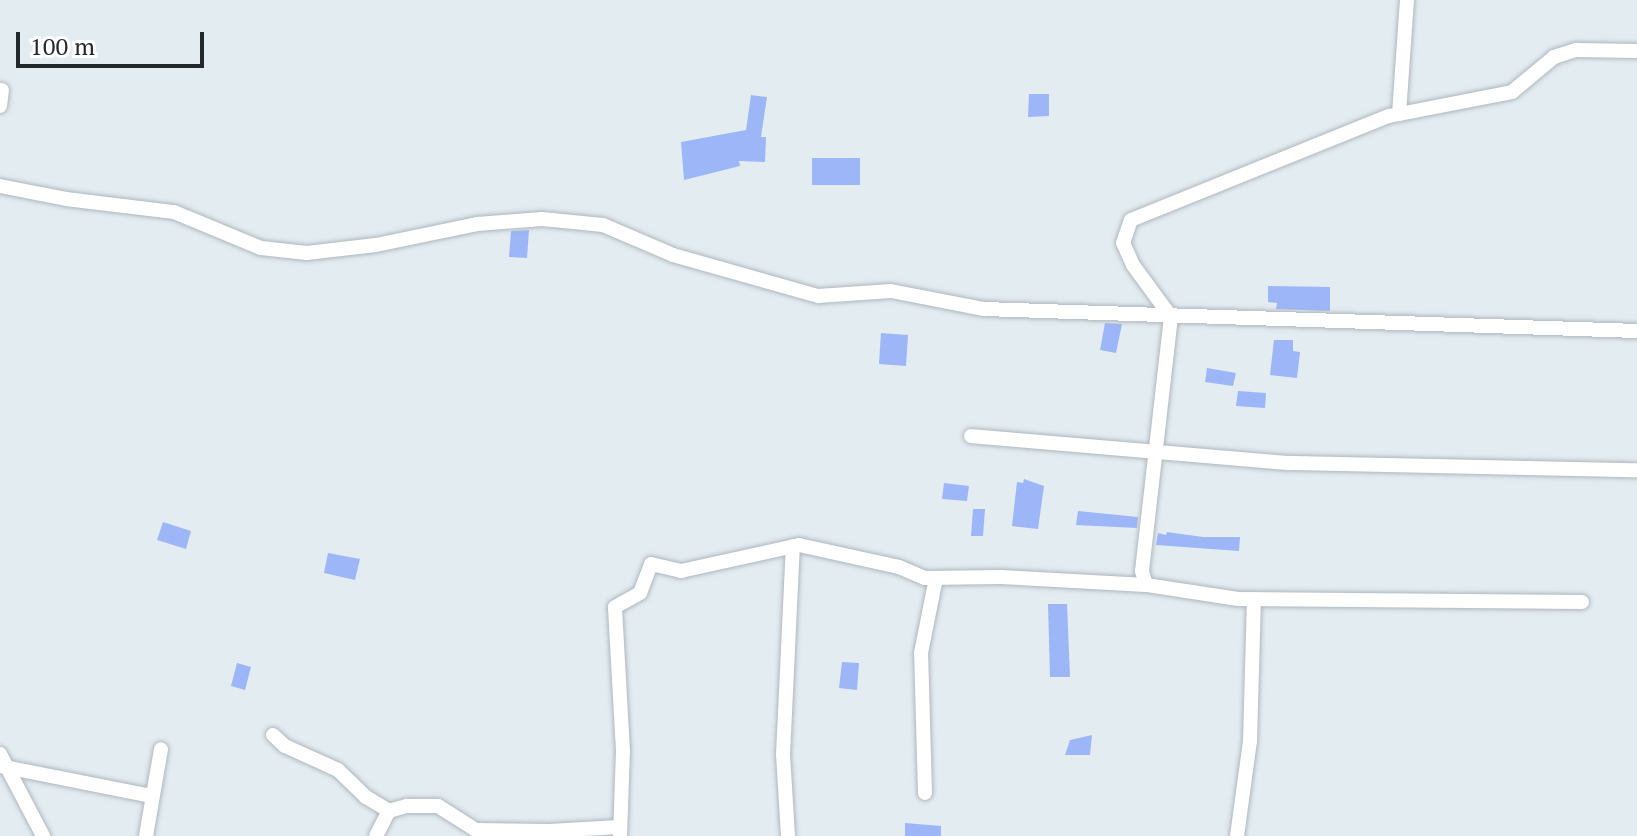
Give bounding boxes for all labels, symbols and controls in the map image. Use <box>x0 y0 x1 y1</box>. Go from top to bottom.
scale bar <box>20 16 208 66</box>
text: 100 m <box>30 30 95 62</box>

